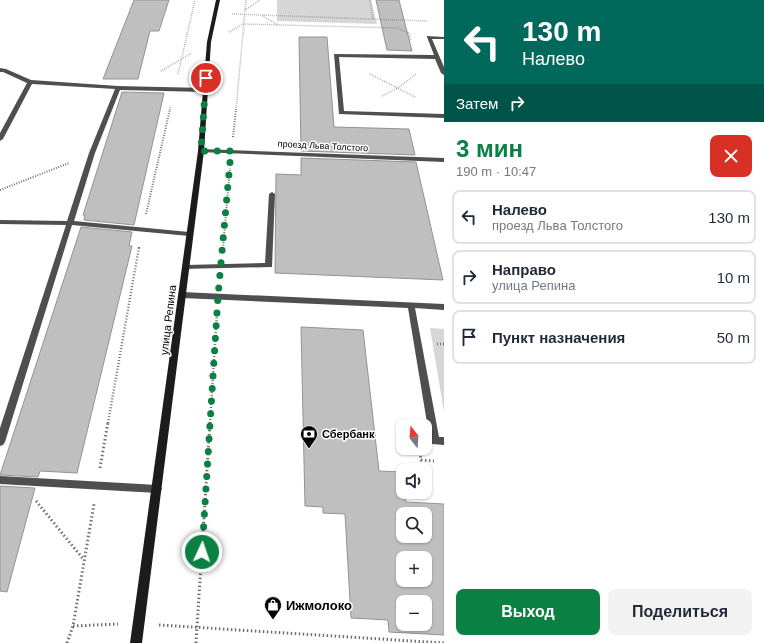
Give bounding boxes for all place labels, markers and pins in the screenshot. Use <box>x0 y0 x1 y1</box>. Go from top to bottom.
pin <box>189 61 223 95</box>
bank icon: Сбербанк <box>299 424 319 449</box>
place label: Сбербанк <box>322 428 375 440</box>
shop icon: Ижмолоко <box>263 595 283 620</box>
place label: Ижмолоко <box>286 598 352 613</box>

